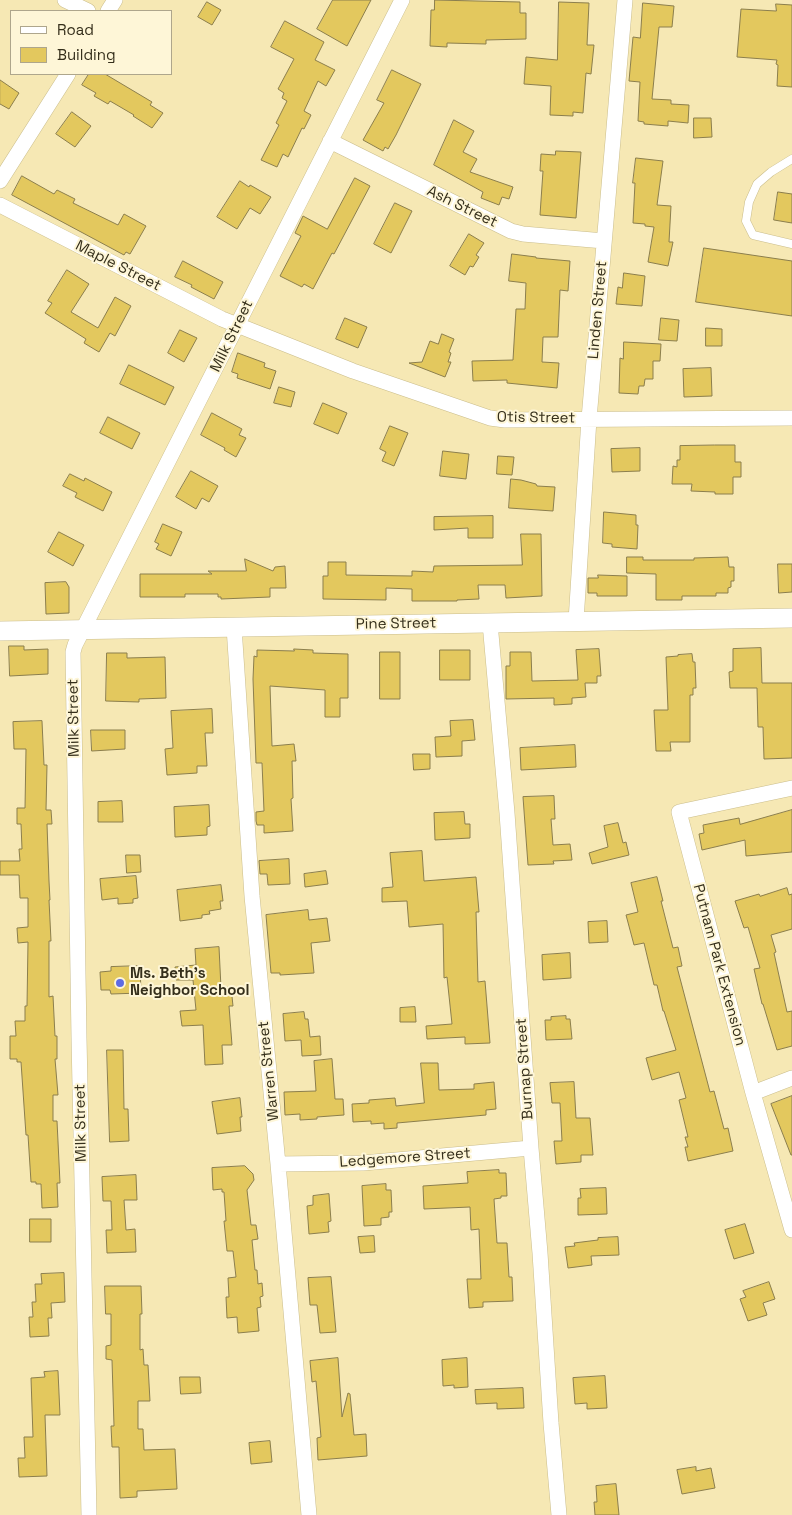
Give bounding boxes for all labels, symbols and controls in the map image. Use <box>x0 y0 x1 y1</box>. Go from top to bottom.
legend <box>10 10 172 75</box>
text: Road <box>57 20 94 39</box>
text: Building <box>57 45 116 64</box>
street label: Ash Street <box>424 182 500 232</box>
street label: Maple Street <box>72 237 164 295</box>
street label: Linden Street <box>585 260 611 360</box>
street label: Milk Street <box>207 297 257 375</box>
street label: Otis Street <box>497 408 575 428</box>
street label: Pine Street <box>356 614 436 634</box>
street label: Milk Street <box>64 679 84 757</box>
street label: Putnam Park Extension <box>689 882 749 1048</box>
place label: Ms. Beth's Neighbor School <box>130 965 249 1000</box>
marker: Ms. Beth's Neighbor School <box>114 977 126 989</box>
street label: Burnap Street <box>512 1018 538 1120</box>
street label: Warren Street <box>255 1020 283 1122</box>
street label: Milk Street <box>71 1084 91 1162</box>
street label: Ledgemore Street <box>339 1144 471 1172</box>

